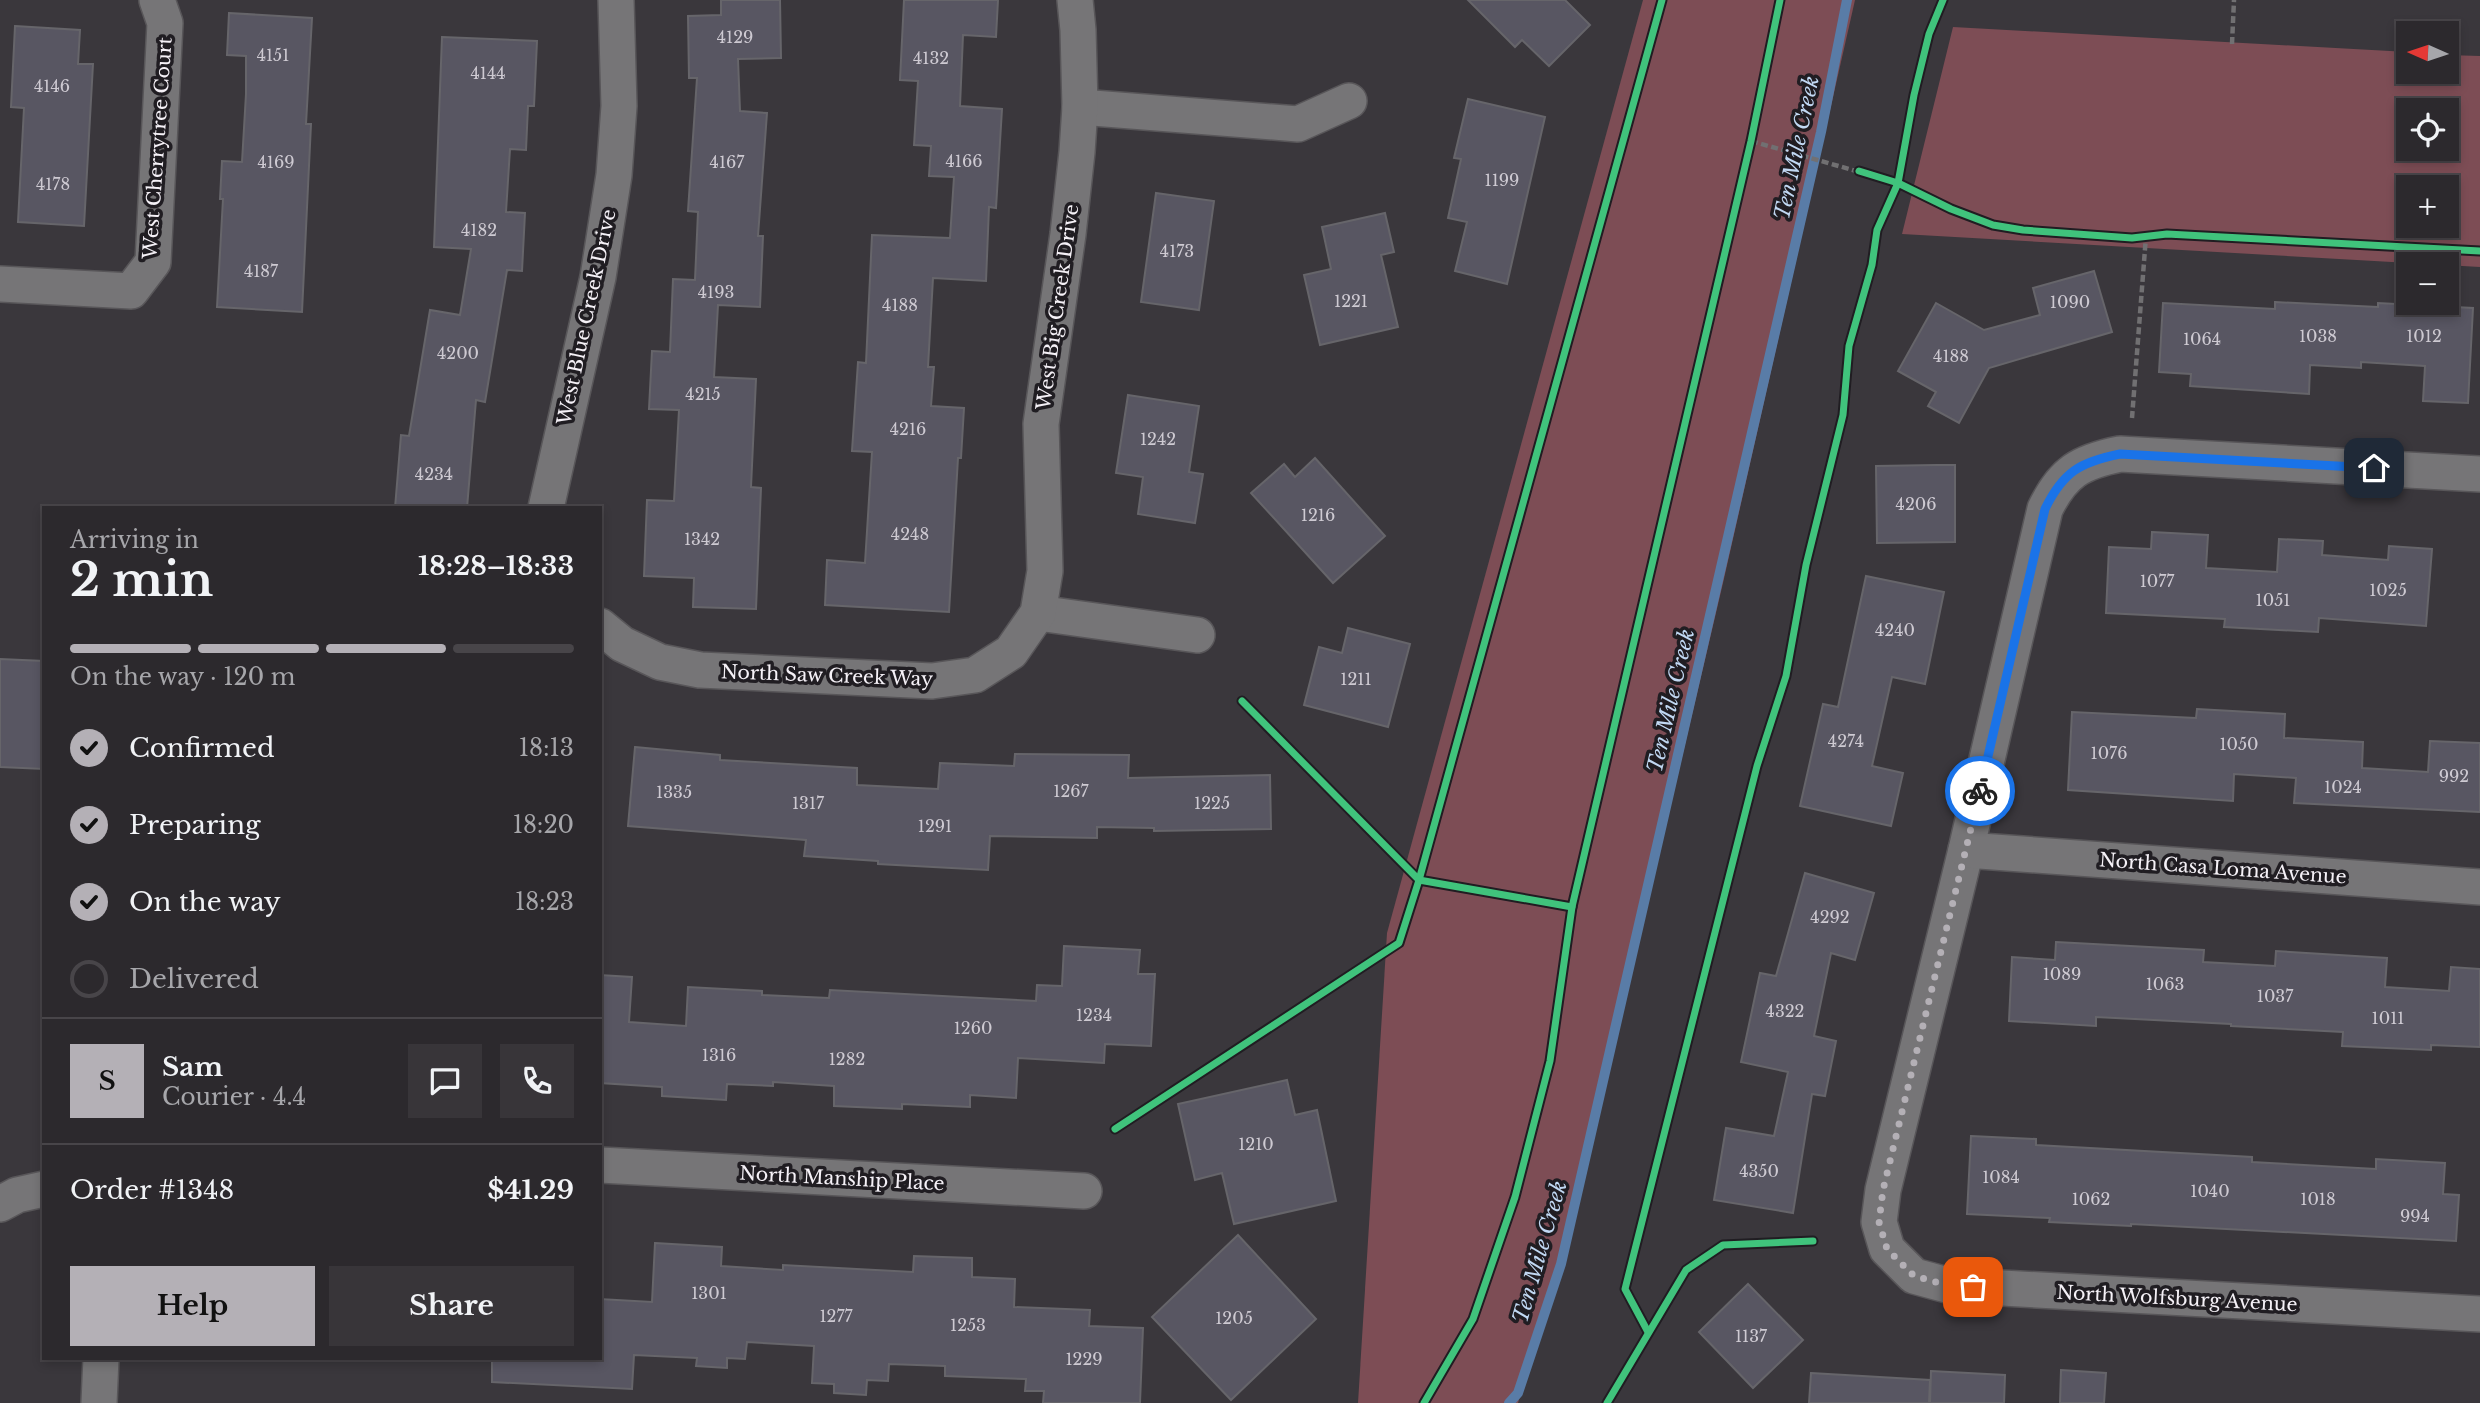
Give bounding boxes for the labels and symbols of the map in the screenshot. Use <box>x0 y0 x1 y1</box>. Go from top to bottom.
north arrow <box>2396 21 2459 84</box>
house number: 4129 <box>717 27 753 47</box>
street label: West Cherrytree Court <box>138 35 177 261</box>
house number: 4151 <box>257 45 289 65</box>
house number: 4132 <box>913 48 949 68</box>
house number: 4144 <box>470 63 506 83</box>
water label: Ten Mile Creek <box>1769 74 1825 222</box>
house number: 4146 <box>34 76 70 96</box>
house number: 4166 <box>945 151 983 171</box>
house number: 4169 <box>257 152 295 172</box>
house number: 4167 <box>710 152 745 172</box>
house number: 1199 <box>1485 170 1519 190</box>
house number: 4178 <box>36 174 70 194</box>
street label: West Big Creek Drive <box>1032 203 1083 413</box>
street label: West Blue Creek Drive <box>552 207 621 428</box>
house number: 4182 <box>461 220 497 240</box>
house number: 4173 <box>1160 241 1194 261</box>
house number: 4187 <box>244 261 279 281</box>
house number: 4193 <box>698 282 734 302</box>
house number: 1221 <box>1334 291 1368 311</box>
house number: 1090 <box>2050 292 2090 312</box>
house number: 4188 <box>882 295 918 315</box>
house number: 1038 <box>2299 326 2337 346</box>
house number: 1012 <box>2406 326 2442 346</box>
house number: 1064 <box>2183 329 2221 349</box>
house number: 4200 <box>437 343 479 363</box>
house number: 4188 <box>1933 346 1969 366</box>
house number: 4215 <box>685 384 721 404</box>
house number: 4216 <box>890 419 926 439</box>
house number: 1242 <box>1140 429 1176 449</box>
pin <box>2344 438 2404 498</box>
house number: 4234 <box>415 464 453 484</box>
house number: 4206 <box>1896 494 1936 514</box>
house number: 1216 <box>1301 505 1335 525</box>
house number: 4248 <box>891 524 929 544</box>
house number: 1342 <box>684 529 720 549</box>
house number: 1077 <box>2140 571 2175 591</box>
house number: 1025 <box>2369 580 2407 600</box>
house number: 1051 <box>2256 590 2290 610</box>
house number: 4240 <box>1875 620 1915 640</box>
water label: Ten Mile Creek <box>1642 627 1700 775</box>
street label: North Saw Creek Way <box>721 660 933 691</box>
house number: 1211 <box>1340 669 1372 689</box>
house number: 4274 <box>1828 731 1864 751</box>
house number: 1050 <box>2219 734 2259 754</box>
house number: 1076 <box>2091 743 2127 763</box>
courier <box>1945 756 2015 826</box>
house number: 992 <box>2439 766 2469 786</box>
house number: 1024 <box>2324 777 2362 797</box>
house number: 1267 <box>1053 781 1090 801</box>
house number: 1335 <box>656 782 692 802</box>
house number: 1317 <box>792 793 825 813</box>
house number: 1225 <box>1194 793 1230 813</box>
house number: 1291 <box>918 816 952 836</box>
street label: North Casa Loma Avenue <box>2099 848 2347 889</box>
house number: 4292 <box>1810 907 1850 927</box>
house number: 1089 <box>2043 964 2081 984</box>
house number: 1063 <box>2146 974 2184 994</box>
house number: 1037 <box>2257 986 2294 1006</box>
house number: 4322 <box>1766 1001 1804 1021</box>
house number: 1234 <box>1076 1005 1112 1025</box>
house number: 1011 <box>2372 1008 2404 1028</box>
house number: 1260 <box>954 1018 992 1038</box>
house number: 1316 <box>702 1045 736 1065</box>
house number: 1282 <box>829 1049 865 1069</box>
house number: 1210 <box>1238 1134 1274 1154</box>
house number: 4350 <box>1739 1161 1779 1181</box>
street label: North Manship Place <box>739 1162 945 1195</box>
house number: 1084 <box>1982 1167 2020 1187</box>
water label: Ten Mile Creek <box>1507 1178 1573 1326</box>
house number: 1040 <box>2190 1181 2230 1201</box>
house number: 1062 <box>2072 1189 2110 1209</box>
house number: 1018 <box>2300 1189 2336 1209</box>
house number: 994 <box>2400 1206 2430 1226</box>
pin <box>1943 1257 2003 1317</box>
street label: North Wolfsburg Avenue <box>2056 1281 2298 1316</box>
house number: 1301 <box>691 1283 727 1303</box>
house number: 1277 <box>819 1306 853 1326</box>
house number: 1205 <box>1215 1308 1253 1328</box>
house number: 1253 <box>950 1315 986 1335</box>
house number: 1137 <box>1735 1326 1768 1346</box>
house number: 1229 <box>1065 1349 1103 1369</box>

